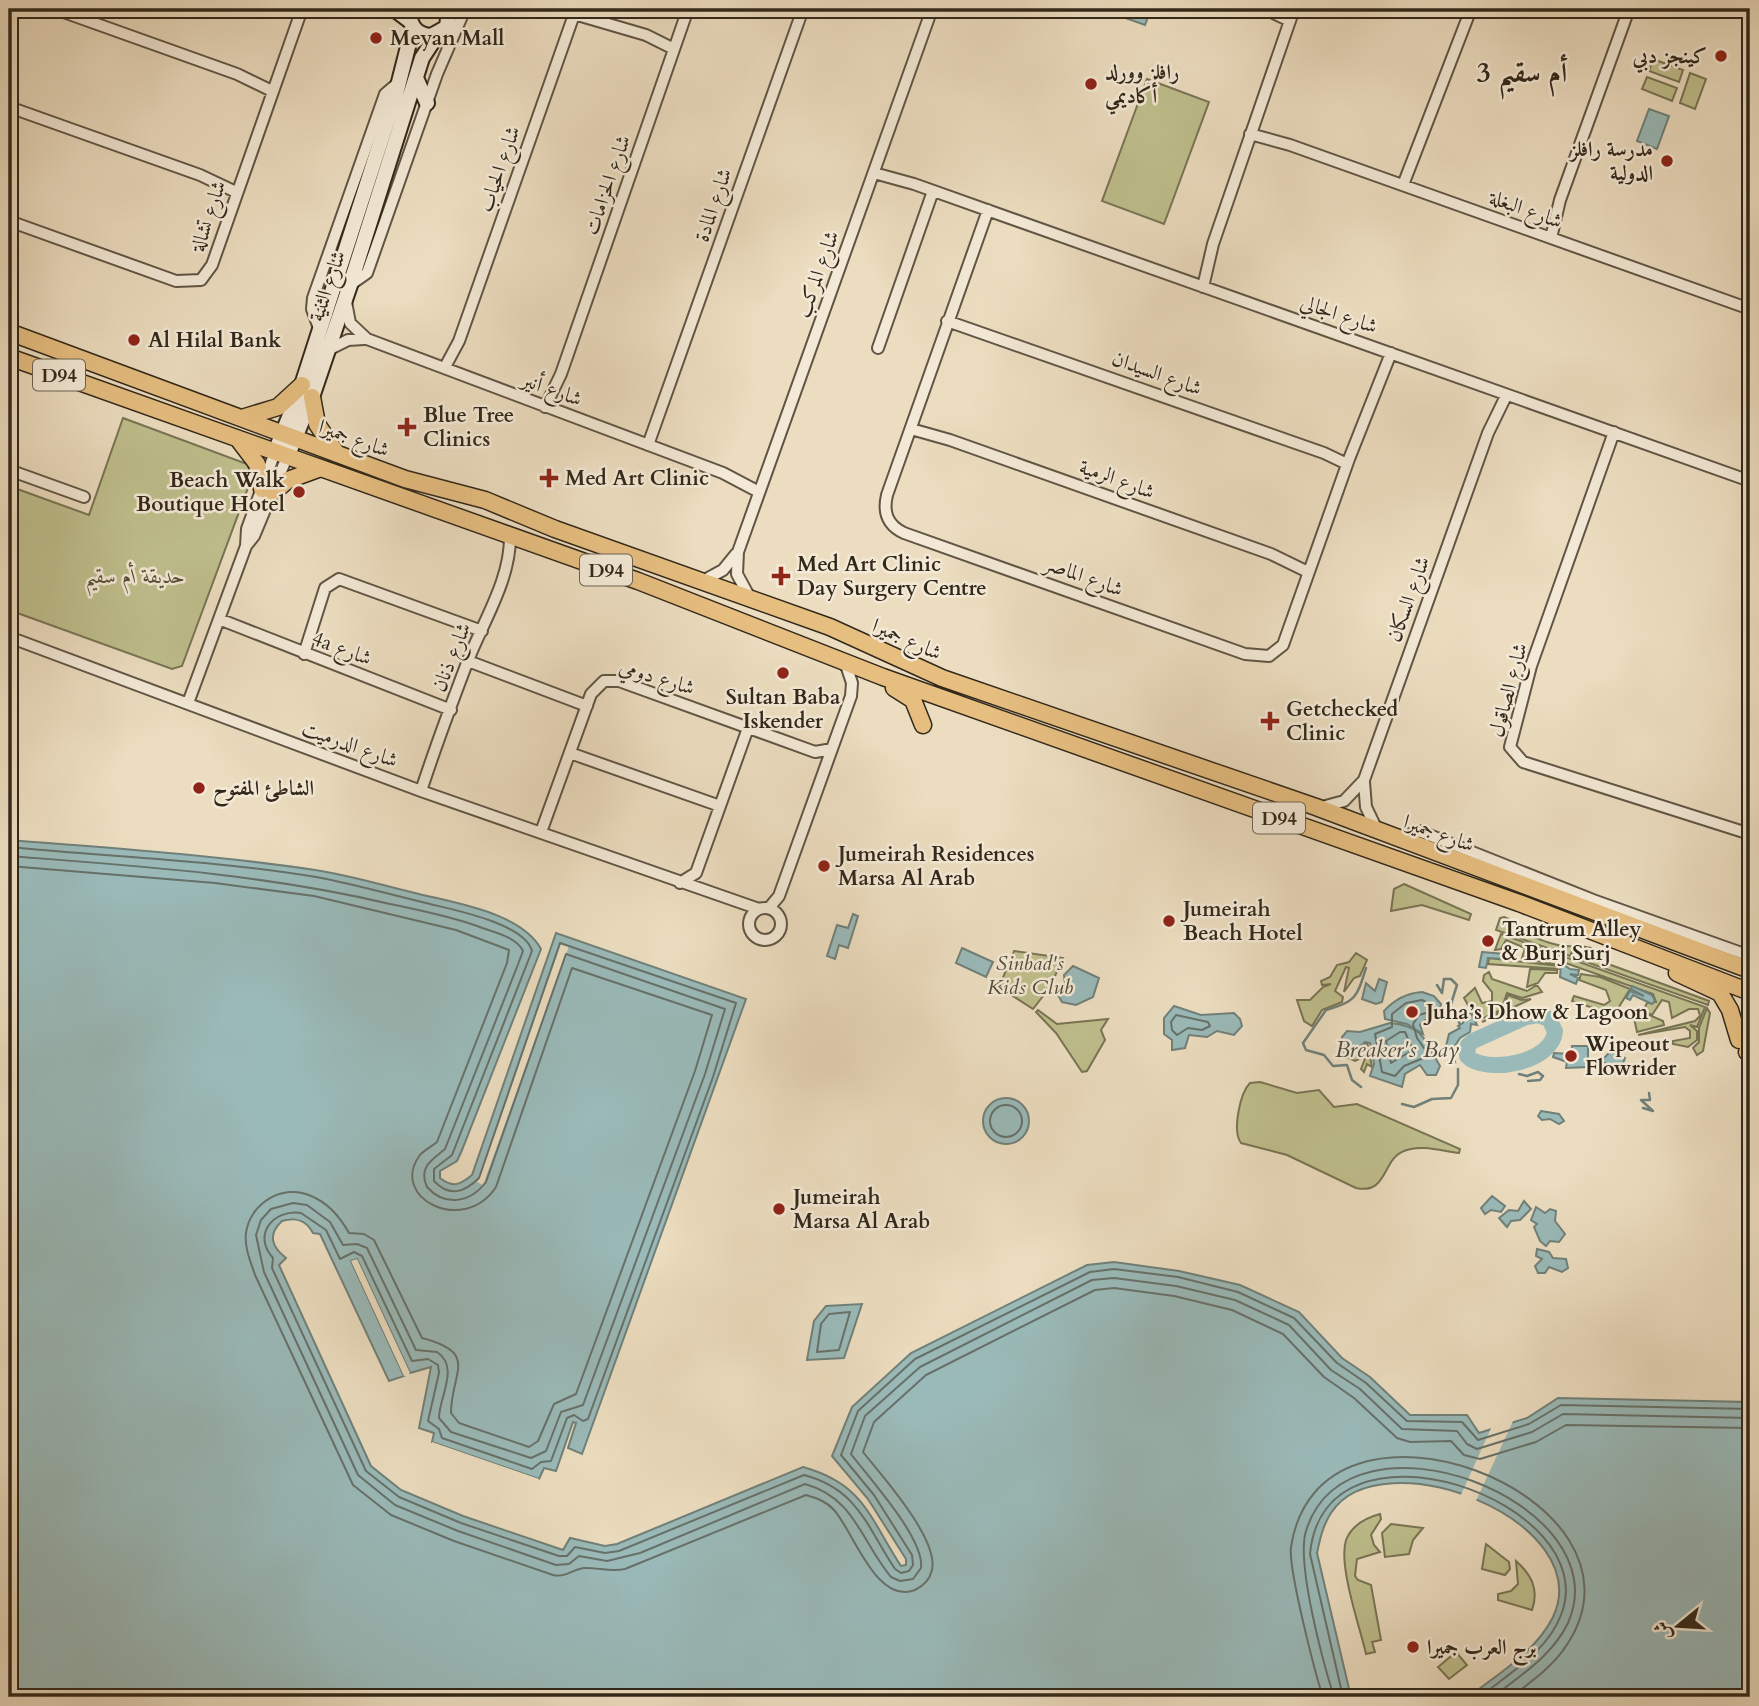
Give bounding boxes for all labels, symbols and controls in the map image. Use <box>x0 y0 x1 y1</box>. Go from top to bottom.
place label: Meyan Mall <box>390 24 505 53</box>
marker: Meyan Mall <box>368 30 384 46</box>
place label: كينجز دبي <box>1631 42 1707 74</box>
marker: كينجز دبي <box>1713 48 1729 64</box>
district label: أم سقيم 3 <box>1477 53 1568 100</box>
place label: رافلز وورلد أكاديمي <box>1105 58 1180 115</box>
marker: رافلز وورلد أكاديمي <box>1083 76 1099 92</box>
street label: شارع الحياب <box>471 122 531 217</box>
street label: شارع الحزامات <box>577 131 641 240</box>
place label: مدرسة رافلز الدولية <box>1569 135 1653 188</box>
marker: مدرسة رافلز الدولية <box>1659 153 1675 169</box>
street label: شارع المادة <box>687 164 742 247</box>
street label: شارع تشالة <box>183 177 236 257</box>
street label: شارع البغلة <box>1483 183 1566 239</box>
street label: شارع المركب <box>788 227 849 323</box>
street label: شارع الثنية <box>302 247 356 327</box>
street label: شارع الجالي <box>1295 288 1381 344</box>
place label: Al Hilal Bank <box>148 326 281 355</box>
marker: Al Hilal Bank <box>126 332 142 348</box>
street label: شارع السيدان <box>1107 344 1206 406</box>
road number: D94 <box>33 360 85 390</box>
street label: شارع أنير <box>515 364 587 417</box>
place label: Blue Tree Clinics <box>423 401 514 454</box>
street label: شارع جميرا <box>313 412 393 467</box>
marker: Blue Tree Clinics <box>397 417 417 437</box>
street label: شارع الرمية <box>1074 452 1159 509</box>
place label: Med Art Clinic <box>565 464 709 493</box>
place label: Beach Walk Boutique Hotel <box>136 466 285 519</box>
marker: Med Art Clinic <box>539 468 559 488</box>
marker: Beach Walk Boutique Hotel <box>291 484 307 500</box>
street label: شارع الماصر <box>1038 548 1127 607</box>
place label: Med Art Clinic Day Surgery Centre <box>797 550 987 603</box>
street label: شارع السكان <box>1380 552 1440 647</box>
road number: D94 <box>580 554 632 586</box>
park label: حديقة أم سقيم <box>85 561 185 597</box>
marker: Med Art Clinic Day Surgery Centre <box>771 566 791 586</box>
street label: شارع جميرا <box>866 611 946 670</box>
street label: شارع ذنان <box>424 618 481 697</box>
street label: 4a شارع <box>307 624 376 676</box>
street label: شارع الصاقول <box>1482 640 1538 741</box>
street label: شارع دومي <box>614 652 698 706</box>
marker: Sultan Baba Iskender <box>775 665 791 681</box>
place label: Sultan Baba Iskender <box>726 683 841 736</box>
place label: Getchecked Clinic <box>1286 695 1398 748</box>
marker: Getchecked Clinic <box>1260 711 1280 731</box>
street label: شارع الدرميت <box>297 714 402 778</box>
place label: الشاطئ المفتوح <box>213 774 314 807</box>
marker: الشاطئ المفتوح <box>191 780 207 796</box>
road number: D94 <box>1253 803 1305 834</box>
street label: شارع جميرا <box>1398 807 1478 862</box>
place label: Jumeirah Residences Marsa Al Arab <box>835 840 1035 893</box>
marker: Jumeirah Residences Marsa Al Arab <box>816 858 832 874</box>
place label: Jumeirah Beach Hotel <box>1180 895 1303 948</box>
marker: Jumeirah Beach Hotel <box>1161 913 1177 929</box>
place label: Tantrum Alley & Burj Surj <box>1502 915 1642 968</box>
marker: Tantrum Alley & Burj Surj <box>1480 933 1496 949</box>
park label: Sinbad's Kids Club <box>987 949 1073 1002</box>
place label: Juha’s Dhow & Lagoon <box>1423 998 1649 1027</box>
marker: Juha’s Dhow & Lagoon <box>1404 1004 1420 1020</box>
place label: Wipeout Flowrider <box>1584 1030 1677 1083</box>
water label: Breaker's Bay <box>1335 1034 1459 1065</box>
marker: Wipeout Flowrider <box>1563 1048 1579 1064</box>
place label: Jumeirah Marsa Al Arab <box>790 1183 930 1236</box>
marker: Jumeirah Marsa Al Arab <box>771 1201 787 1217</box>
north arrow <box>1644 1590 1714 1660</box>
text: ش <box>1648 1618 1678 1644</box>
place label: برج العرب جميرا <box>1427 1633 1536 1666</box>
marker: برج العرب جميرا <box>1405 1639 1421 1655</box>

